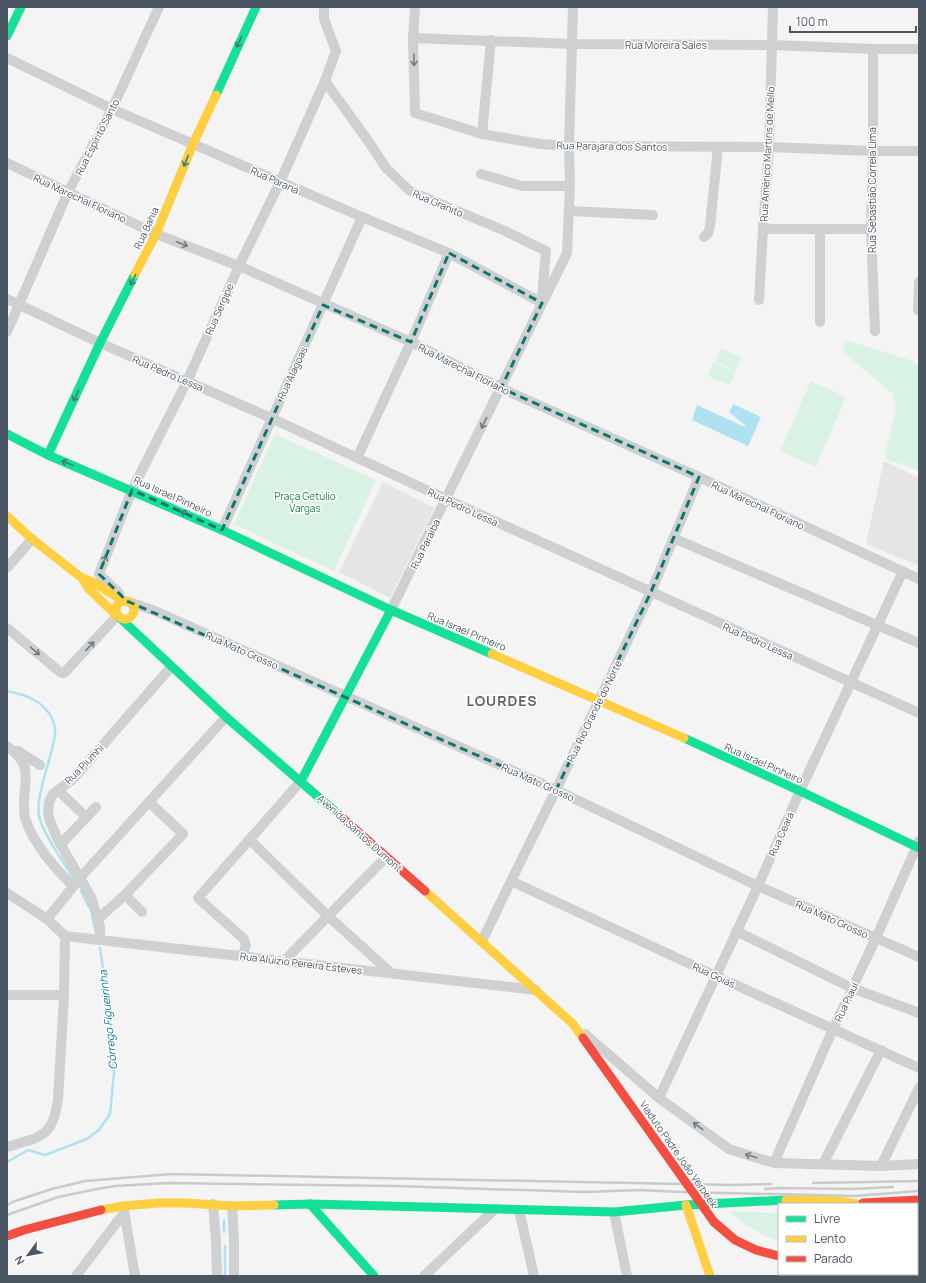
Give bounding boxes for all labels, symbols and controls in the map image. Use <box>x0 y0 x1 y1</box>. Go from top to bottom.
scale bar <box>790 8 916 34</box>
text: 100 m <box>796 13 828 30</box>
one-way arrow <box>235 36 243 48</box>
street label: Rua Moreira Sales <box>625 38 707 52</box>
one-way arrow <box>410 53 418 66</box>
street label: Rua Américo Martins de Mello <box>756 86 778 222</box>
street label: Rua Espírito Santo <box>72 96 122 178</box>
street label: Rua Sebastião Correia Lima <box>865 127 879 253</box>
street label: Rua Parajara dos Santos <box>557 138 667 154</box>
one-way arrow <box>182 155 190 167</box>
street label: Rua Paraná <box>249 163 301 197</box>
street label: Rua Marechal Floriano <box>31 170 129 226</box>
street label: Rua Granito <box>410 186 466 220</box>
street label: Rua Bahia <box>130 205 162 251</box>
one-way arrow <box>176 241 188 249</box>
one-way arrow <box>129 273 136 285</box>
street label: Rua Sergipe <box>201 281 237 337</box>
street label: Rua Marechal Floriano <box>416 340 512 398</box>
street label: Rua Alagoas <box>274 344 310 402</box>
street label: Rua Pedro Lessa <box>130 352 206 394</box>
one-way arrow <box>71 390 79 402</box>
one-way arrow <box>480 417 487 429</box>
one-way arrow <box>61 458 73 466</box>
street label: Rua Israel Pinheiro <box>132 472 214 520</box>
street label: Rua Marechal Floriano <box>709 477 807 533</box>
street label: Rua Pedro Lessa <box>426 485 500 529</box>
park label: Praça Getúlio Vargas <box>274 489 336 515</box>
one-way arrow <box>181 510 193 517</box>
street label: Rua Paraíba <box>407 517 443 571</box>
one-way arrow <box>100 555 108 567</box>
street label: Rua Israel Pinheiro <box>425 608 509 654</box>
street label: Rua Pedro Lessa <box>720 619 796 663</box>
street label: Rua Mato Grosso <box>203 628 281 672</box>
one-way arrow <box>85 641 94 651</box>
one-way arrow <box>29 646 40 655</box>
street label: Rua Rio Grande do Norte <box>563 658 625 764</box>
district label: LOURDES <box>466 691 538 710</box>
street label: Rua Israel Pinheiro <box>723 739 805 787</box>
street label: Rua Piumhi <box>61 741 107 787</box>
street label: Rua Mato Grosso <box>499 760 577 804</box>
street label: Avenida Santos Dumont <box>315 791 405 875</box>
street label: Rua Ceará <box>765 810 797 858</box>
street label: Rua Mato Grosso <box>793 897 871 941</box>
street label: Rua Aluízio Pereira Esteves <box>239 949 363 977</box>
street label: Rua Goiás <box>690 959 738 991</box>
water label: Córrego Figueirinha <box>95 969 120 1070</box>
street label: Rua Piauí <box>831 979 861 1024</box>
street label: Viaduto Padre João Verbeek <box>637 1098 722 1211</box>
one-way arrow <box>692 1122 703 1130</box>
one-way arrow <box>745 1152 758 1159</box>
legend <box>778 1203 918 1275</box>
text: Livre <box>814 1210 840 1227</box>
text: Lento <box>814 1230 846 1247</box>
north arrow <box>8 1235 48 1275</box>
text: Parado <box>814 1250 853 1267</box>
text: N <box>11 1253 28 1268</box>

